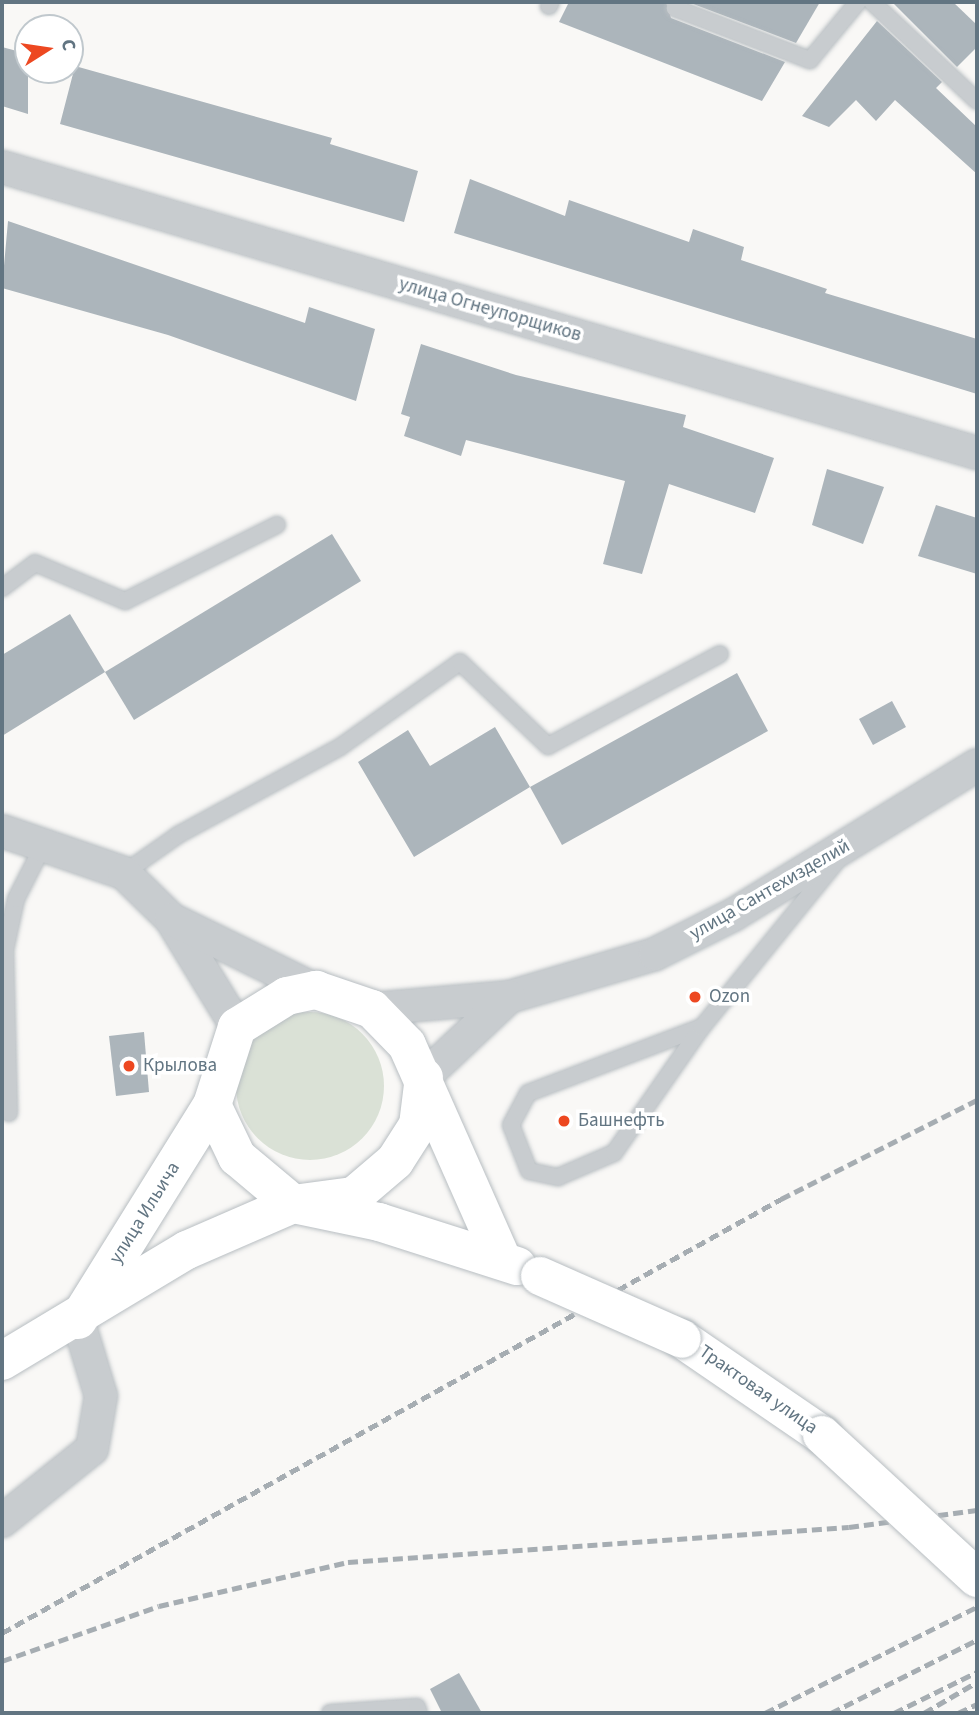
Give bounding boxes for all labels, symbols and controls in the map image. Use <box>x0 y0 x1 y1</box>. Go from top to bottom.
north arrow <box>14 14 84 84</box>
text: С <box>54 37 82 53</box>
street label: улица Огнеупорщиков <box>396 273 584 347</box>
street label: улица Сантехизделий <box>686 835 854 945</box>
place label: Ozon <box>709 986 750 1008</box>
marker: Ozon <box>687 989 703 1005</box>
place label: Крылова <box>143 1055 217 1077</box>
marker: Крылова <box>121 1058 137 1074</box>
place label: Башнефть <box>578 1110 665 1132</box>
marker: Башнефть <box>556 1113 572 1129</box>
street label: улица Ильича <box>105 1158 185 1268</box>
street label: Трактовая улица <box>694 1341 822 1439</box>

